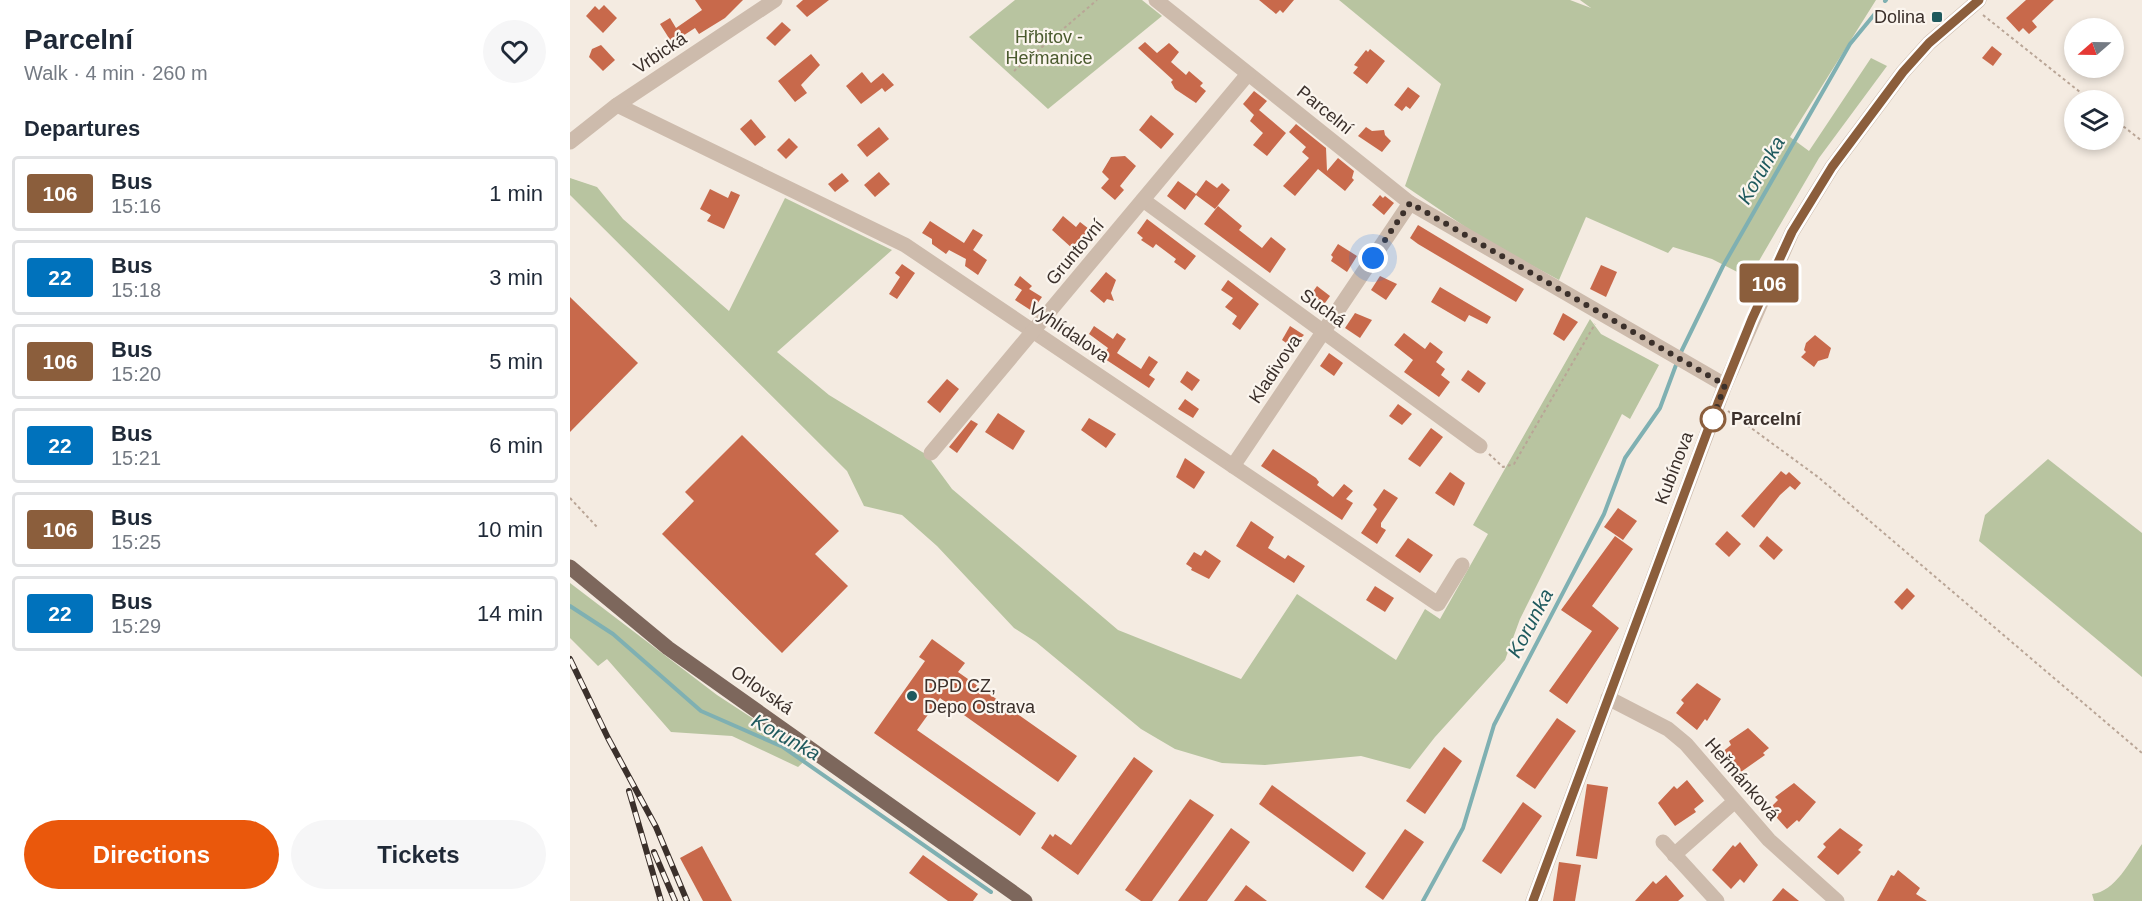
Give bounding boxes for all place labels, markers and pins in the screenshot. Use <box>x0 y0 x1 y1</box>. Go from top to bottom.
place label: Dolina <box>1874 7 1926 27</box>
marker: Dolina <box>1930 10 1944 24</box>
marker: Parcelní <box>1700 406 1726 432</box>
place label: Parcelní <box>1731 409 1802 429</box>
place label: DPD CZ, Depo Ostrava <box>924 676 1036 717</box>
marker: DPD CZ, Depo Ostrava <box>905 689 919 703</box>

